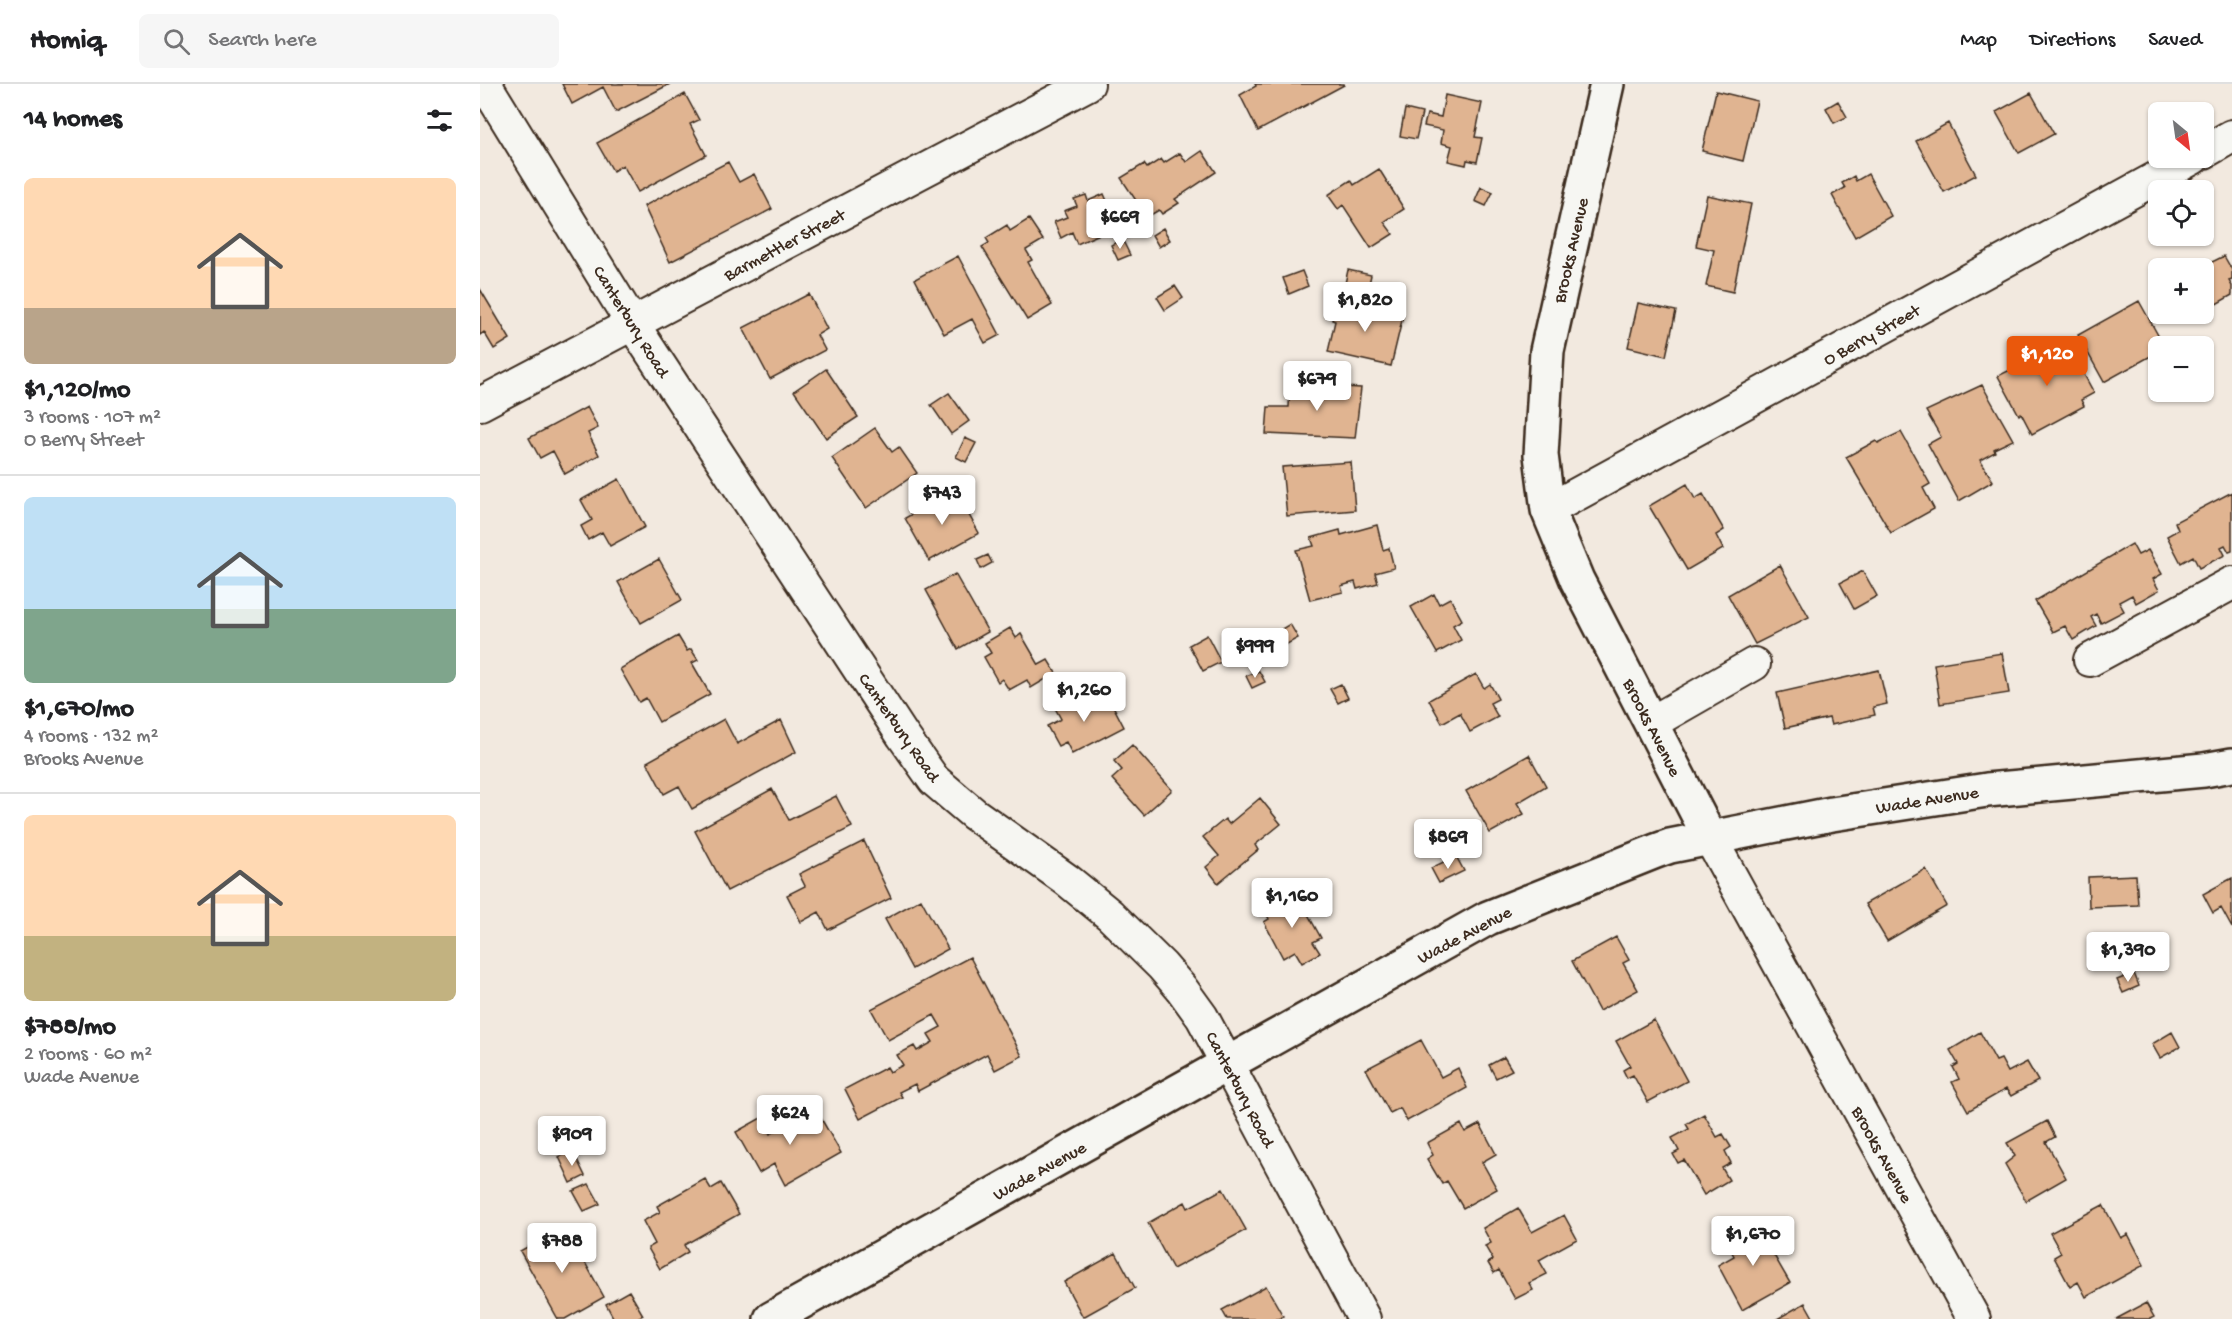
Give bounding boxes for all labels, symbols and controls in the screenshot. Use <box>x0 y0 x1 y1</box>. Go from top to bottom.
search box <box>139 14 559 68</box>
text: Homiq <box>30 25 103 58</box>
icon: search <box>160 25 193 58</box>
text: Search here <box>208 28 317 54</box>
text: Map <box>1960 29 1997 54</box>
text: Directions <box>2030 29 2115 54</box>
text: Saved <box>2148 29 2202 54</box>
north arrow <box>2148 102 2214 168</box>
map controls <box>2148 102 2214 402</box>
icon: filters <box>423 104 456 137</box>
text: 14 homes <box>24 105 122 136</box>
button: locate <box>2148 180 2214 246</box>
street label: Brooks Avenue <box>1550 195 1595 306</box>
pin: $669 <box>1084 199 1156 250</box>
street label: Barmettler Street <box>720 205 851 287</box>
text: $669 <box>1100 207 1140 230</box>
icon: home <box>186 217 294 325</box>
button: + <box>2148 258 2214 324</box>
street label: Canterbury Road <box>587 262 673 383</box>
pin: $1,820 <box>1316 282 1414 333</box>
text: $1,820 <box>1337 290 1393 313</box>
street label: O Berry Street <box>1820 300 1926 371</box>
pin: $1,120 <box>1998 336 2096 387</box>
button: − <box>2148 336 2214 402</box>
text: $1,120 <box>2021 344 2073 367</box>
pin: $679 <box>1281 361 1353 412</box>
text: $679 <box>1297 369 1337 392</box>
text: $1,120/mo <box>24 376 131 407</box>
text: 3 rooms · 107 m² <box>24 407 161 430</box>
text: O Berry Street <box>24 430 143 453</box>
pin: $743 <box>906 475 978 526</box>
text: $743 <box>922 483 962 506</box>
icon: home <box>186 536 294 644</box>
pin: $999 <box>1219 628 1291 679</box>
text: $999 <box>1235 636 1275 659</box>
street label: Canterbury Road <box>853 670 944 788</box>
pin: $1,260 <box>1035 672 1133 723</box>
street label: Brooks Avenue <box>1617 675 1685 781</box>
text: $1,260 <box>1057 680 1111 703</box>
text: $1,670/mo <box>24 695 134 726</box>
text: 4 rooms · 132 m² <box>24 726 158 749</box>
text: Brooks Avenue <box>24 749 143 772</box>
street label: Wade Avenue <box>1875 783 1981 820</box>
pin: $869 <box>1412 819 1484 870</box>
text: $869 <box>1428 827 1468 850</box>
icon: home <box>186 854 294 962</box>
pin: $1,160 <box>1243 878 1341 929</box>
text: $1,160 <box>1266 886 1318 909</box>
street label: Wade Avenue <box>1415 902 1516 970</box>
pin: $1,390 <box>2079 932 2177 983</box>
text: $1,390 <box>2100 940 2156 963</box>
text: $788/mo <box>24 1013 116 1044</box>
street label: Canterbury Road <box>1199 1029 1279 1153</box>
text: 2 rooms · 60 m² <box>24 1044 152 1067</box>
text: Wade Avenue <box>24 1067 139 1090</box>
pin: $624 <box>754 1095 826 1146</box>
street label: Brooks Avenue <box>1845 1102 1916 1208</box>
text: $624 <box>771 1103 809 1126</box>
pin: $909 <box>536 1116 608 1167</box>
text: $909 <box>552 1124 592 1147</box>
street label: Wade Avenue <box>990 1138 1091 1206</box>
pin: $1,670 <box>1704 1216 1802 1267</box>
pin: $788 <box>526 1223 598 1274</box>
text: $1,670 <box>1725 1224 1781 1247</box>
text: $788 <box>541 1231 583 1254</box>

